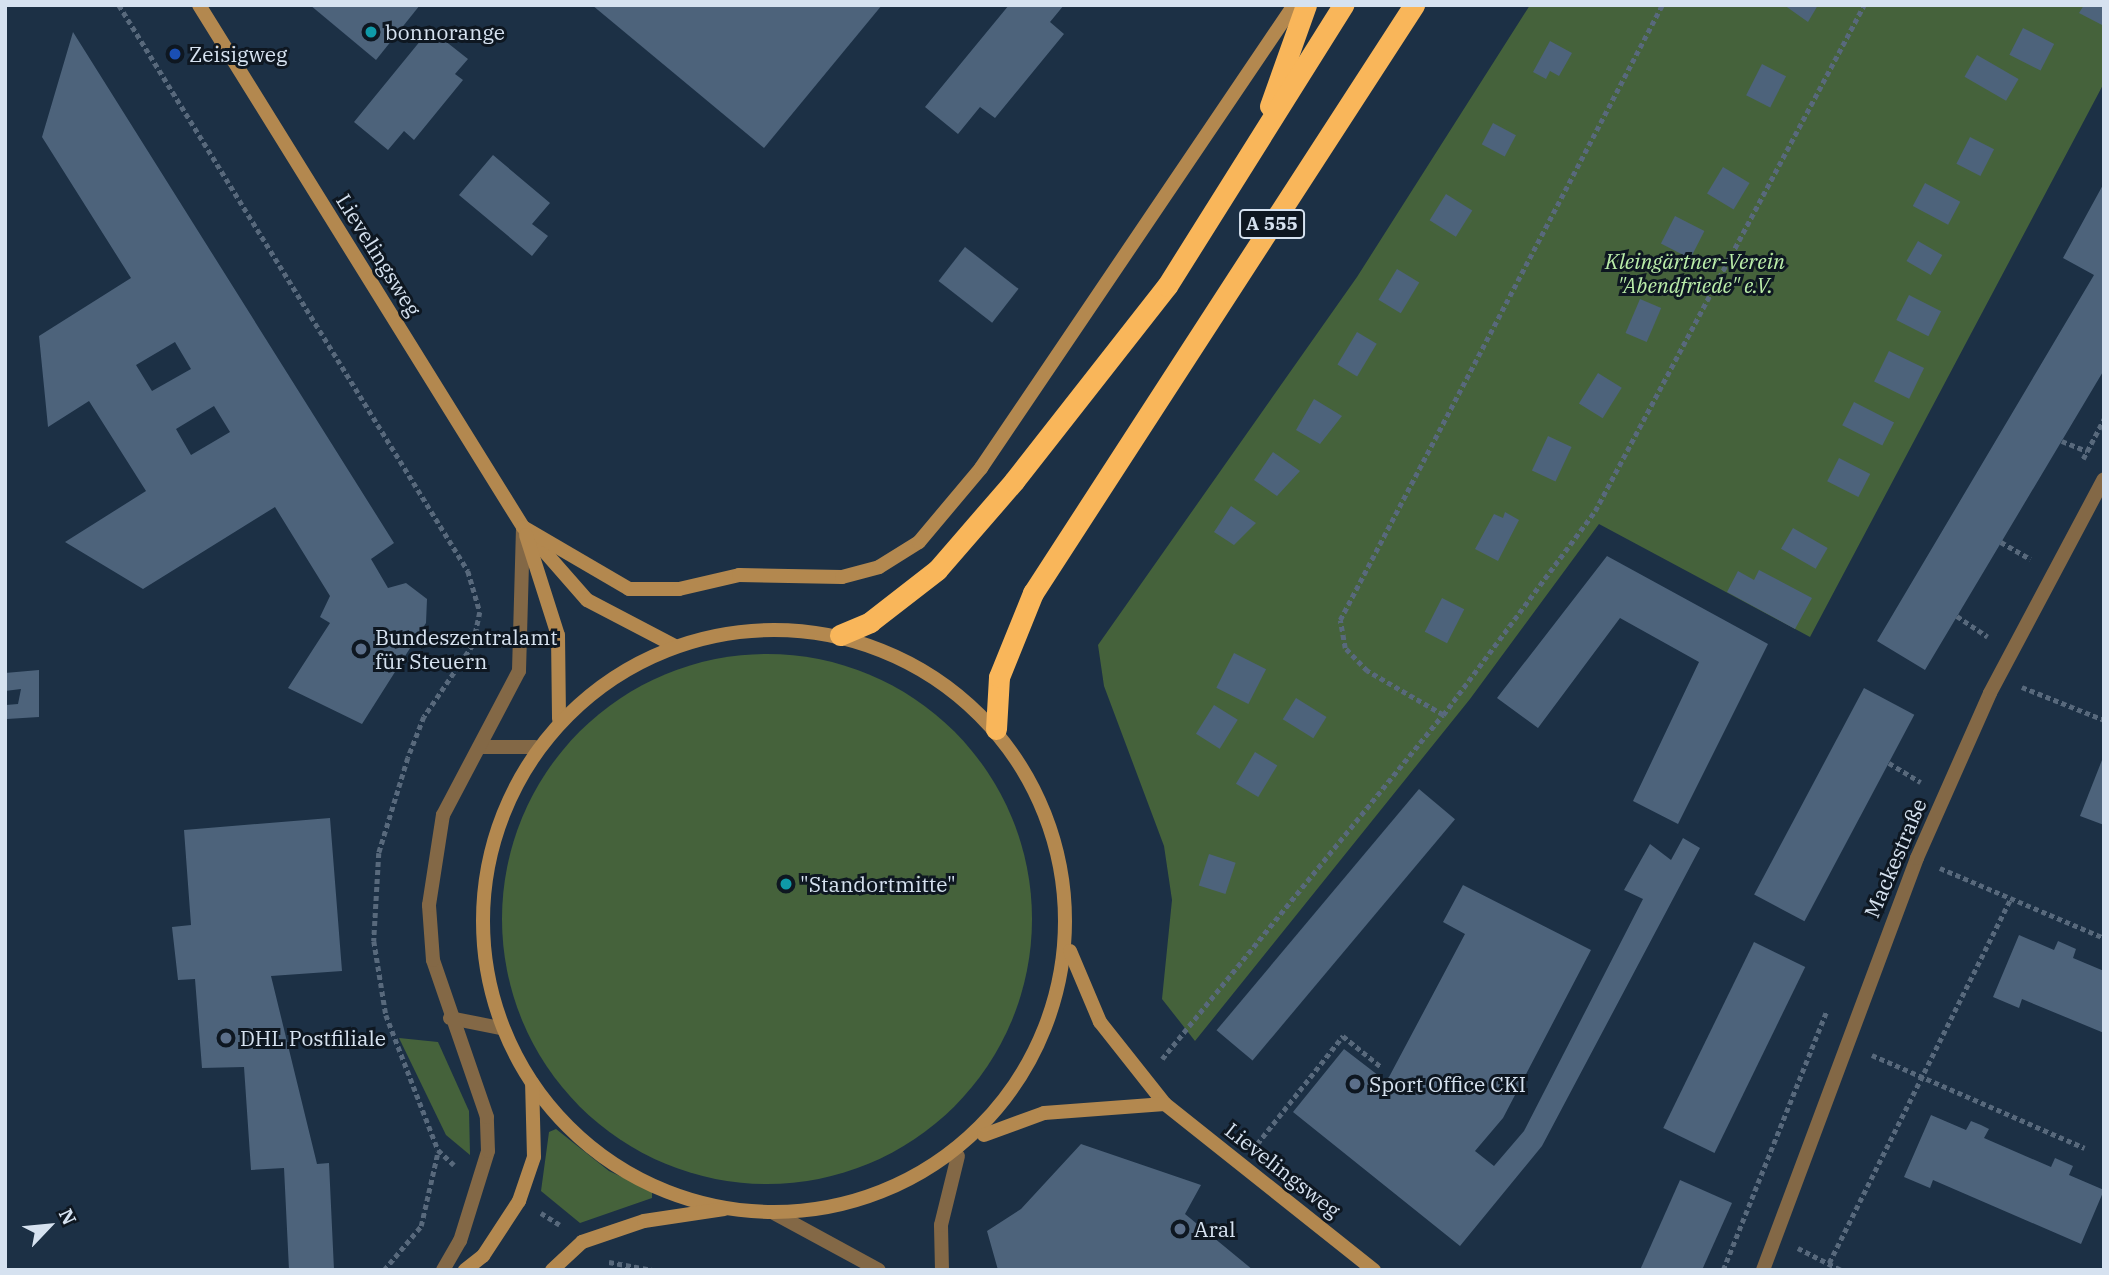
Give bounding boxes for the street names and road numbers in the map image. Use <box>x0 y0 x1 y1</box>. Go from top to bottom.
street label: Lievelingsweg <box>331 189 427 321</box>
road number: A 555 <box>1239 208 1305 240</box>
street label: Mackestraße <box>1859 795 1931 921</box>
street label: Lievelingsweg <box>1220 1117 1346 1223</box>

